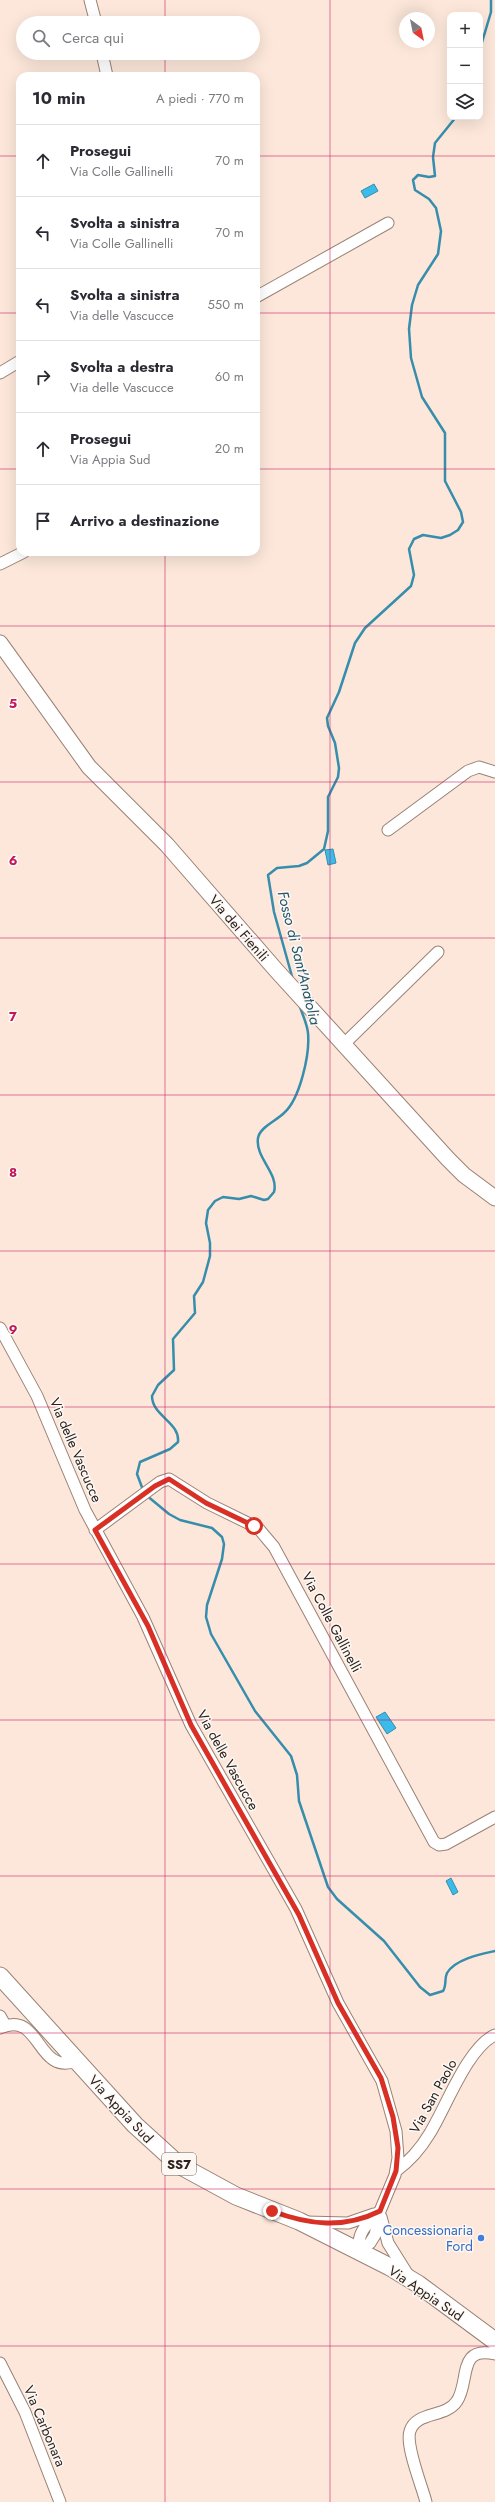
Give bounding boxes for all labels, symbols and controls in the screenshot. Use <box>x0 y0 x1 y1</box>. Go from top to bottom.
north arrow <box>399 12 435 48</box>
map controls <box>447 12 483 120</box>
button: + <box>447 12 483 48</box>
search box <box>16 16 260 60</box>
icon: search <box>30 27 52 49</box>
text: Cerca qui <box>62 27 124 49</box>
button: − <box>447 48 483 84</box>
button: layers <box>447 84 483 120</box>
text: 10 min <box>32 86 85 110</box>
text: A piedi · 770 m <box>156 89 244 108</box>
text: Prosegui <box>70 140 131 162</box>
icon: ahead <box>32 150 54 172</box>
text: 70 m <box>215 151 244 170</box>
text: Via Colle Gallinelli <box>70 162 173 181</box>
text: Svolta a sinistra <box>70 212 180 234</box>
icon: left <box>32 222 54 244</box>
text: 70 m <box>215 223 244 242</box>
text: Via Colle Gallinelli <box>70 234 173 253</box>
text: Svolta a sinistra <box>70 284 180 306</box>
icon: left <box>32 294 54 316</box>
text: 550 m <box>207 295 244 314</box>
text: Via delle Vascucce <box>70 306 174 325</box>
text: Svolta a destra <box>70 356 174 378</box>
icon: right <box>32 366 54 388</box>
text: 60 m <box>215 367 244 386</box>
text: Via delle Vascucce <box>70 378 174 397</box>
text: Prosegui <box>70 428 131 450</box>
icon: ahead <box>32 438 54 460</box>
text: 20 m <box>215 439 244 458</box>
text: Via Appia Sud <box>70 450 150 469</box>
icon: arrive <box>32 510 54 532</box>
text: Arrivo a destinazione <box>70 510 219 532</box>
text: 5 <box>9 694 17 713</box>
text: 6 <box>9 851 18 870</box>
water label: Fosso di Sant'Anatolia <box>272 889 326 1028</box>
street label: Via dei Fienili <box>204 890 274 966</box>
text: 7 <box>9 1007 17 1026</box>
text: 8 <box>9 1163 17 1182</box>
text: 9 <box>9 1320 18 1339</box>
street label: Via delle Vascucce <box>45 1395 107 1505</box>
route start <box>245 1517 263 1535</box>
street label: Via Colle Gallinelli <box>297 1568 367 1676</box>
street label: Via delle Vascucce <box>192 1706 264 1814</box>
street label: Via San Paolo <box>404 2055 462 2137</box>
street label: Via Appia Sud <box>84 2071 158 2147</box>
road number: SS7 <box>162 2153 196 2175</box>
route end <box>263 2202 281 2220</box>
place label: Concessionaria Ford <box>383 2220 473 2256</box>
marker: Concessionaria Ford <box>476 2233 486 2243</box>
street label: Via Appia Sud <box>385 2260 467 2326</box>
street label: Via Carbonara <box>19 2382 71 2470</box>

